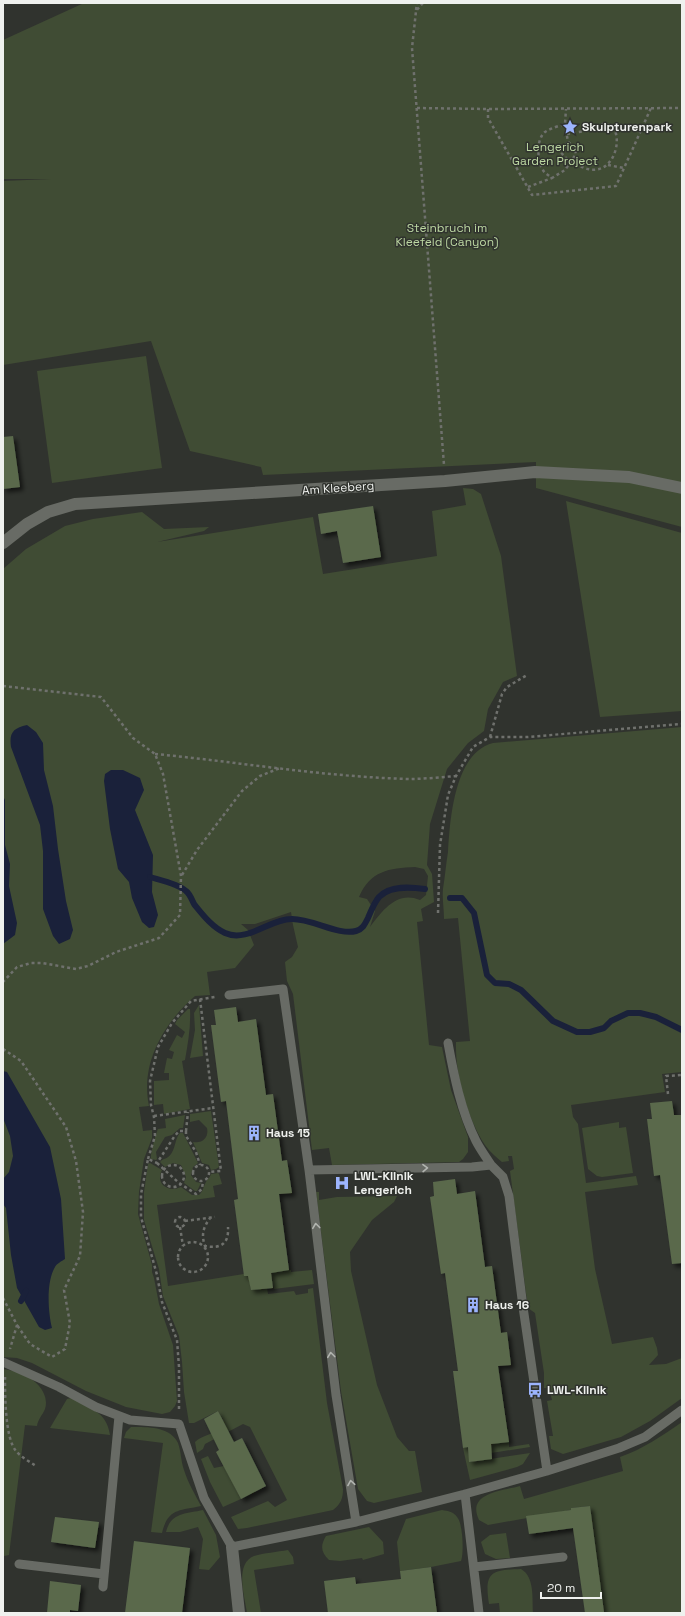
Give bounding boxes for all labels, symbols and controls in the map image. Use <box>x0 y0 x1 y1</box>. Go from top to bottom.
place icon: Skulpturenpark <box>561 118 579 136</box>
place label: Skulpturenpark <box>582 119 672 135</box>
park label: Lengerich Garden Project <box>512 139 598 169</box>
park label: Steinbruch im Kleefeld (Canyon) <box>396 220 498 250</box>
street label: Am Kleeberg <box>301 477 375 499</box>
building icon: Haus 15 <box>245 1124 263 1142</box>
place label: Haus 15 <box>266 1125 310 1141</box>
one-way arrow <box>422 1164 428 1172</box>
place label: LWL-Klinik Lengerich <box>354 1168 414 1198</box>
hospital icon: LWL-Klinik Lengerich <box>333 1174 351 1192</box>
one-way arrow <box>312 1223 321 1229</box>
building icon: Haus 16 <box>464 1296 482 1314</box>
place label: Haus 16 <box>485 1297 529 1313</box>
one-way arrow <box>327 1352 336 1358</box>
bus stop icon: LWL-Klinik <box>526 1381 544 1399</box>
place label: LWL-Klinik <box>547 1382 607 1398</box>
one-way arrow <box>347 1480 356 1486</box>
scale bar <box>541 1574 601 1600</box>
text: 20 m <box>547 1580 575 1596</box>

